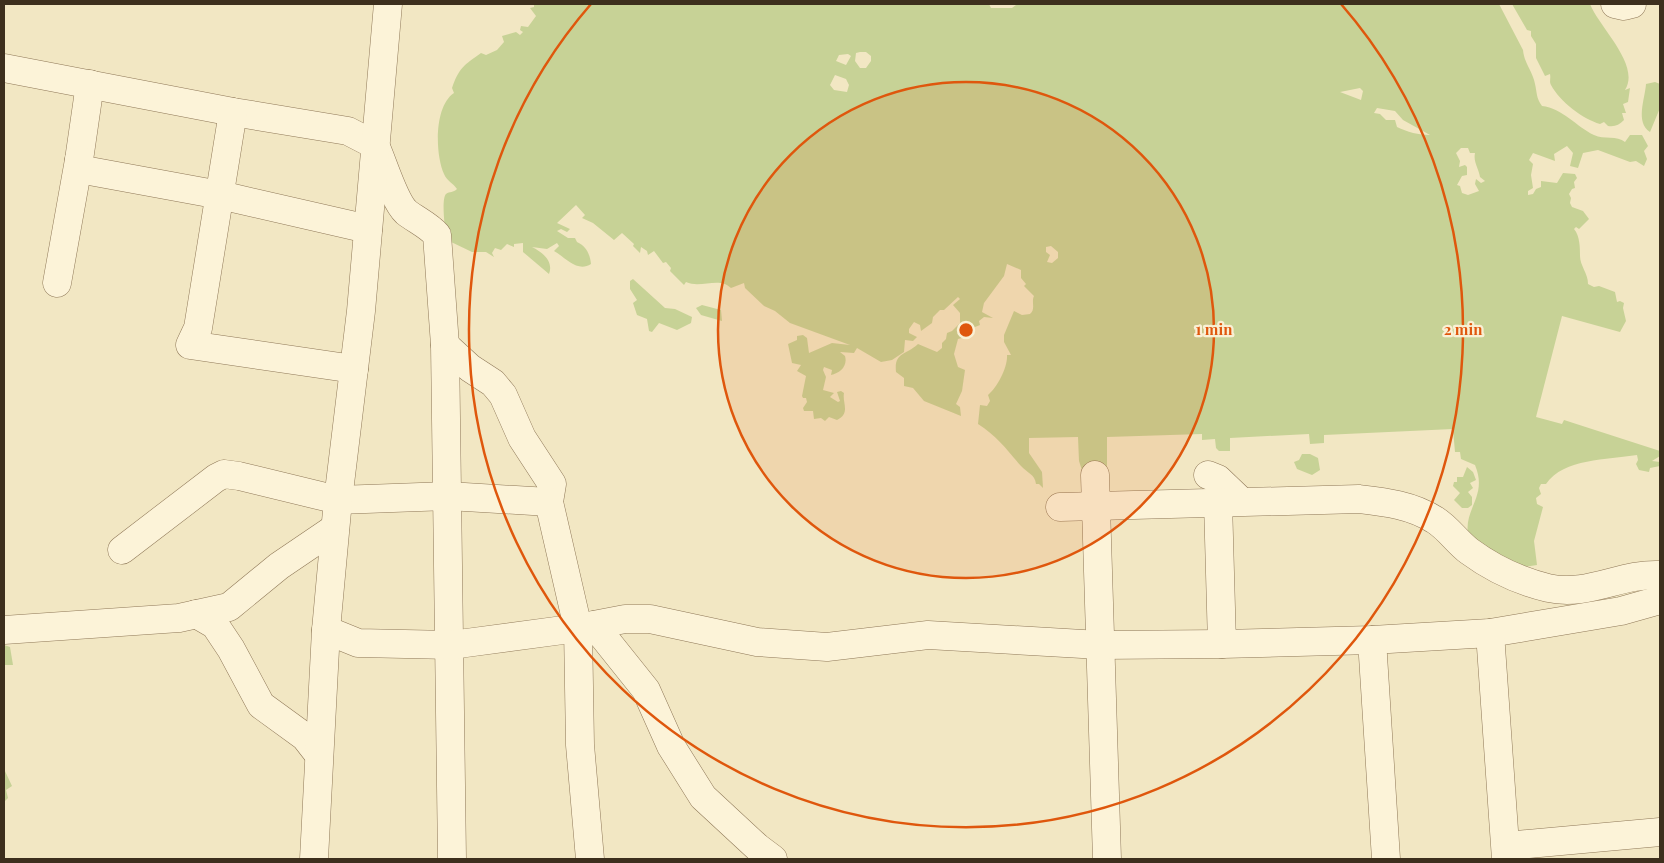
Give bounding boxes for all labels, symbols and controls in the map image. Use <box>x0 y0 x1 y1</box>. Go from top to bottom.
text: 1 min <box>1196 319 1233 339</box>
text: 2 min <box>1444 319 1483 339</box>
centre of rings <box>957 321 975 339</box>

